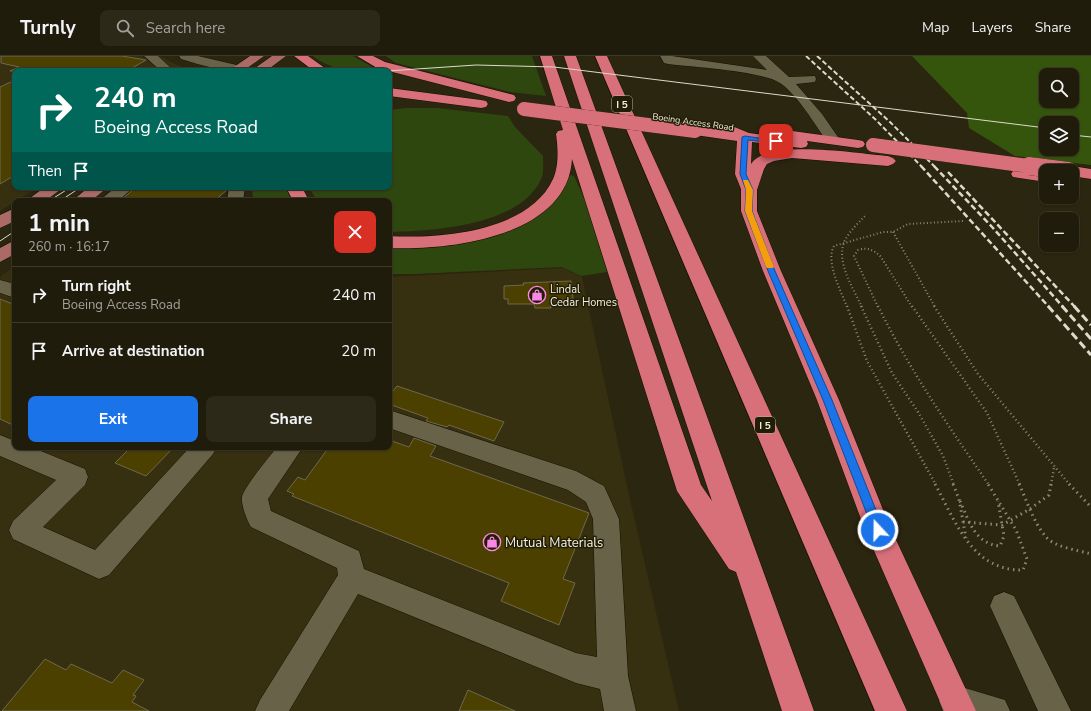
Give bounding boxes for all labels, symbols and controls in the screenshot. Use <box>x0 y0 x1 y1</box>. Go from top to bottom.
search box <box>100 10 380 46</box>
text: Turnly <box>20 15 76 41</box>
icon: search <box>114 17 136 39</box>
text: Search here <box>146 18 225 38</box>
text: Map <box>922 18 949 37</box>
text: Layers <box>971 18 1013 37</box>
text: Share <box>1035 18 1071 37</box>
map controls <box>1039 68 1079 252</box>
button: search <box>1039 68 1079 108</box>
text: 240 m <box>94 79 177 117</box>
icon: right <box>28 84 80 136</box>
road number: I 5 <box>612 96 632 112</box>
street label: Boeing Access Road <box>652 110 734 134</box>
text: Boeing Access Road <box>94 115 258 139</box>
button: layers <box>1039 116 1079 156</box>
pin <box>759 124 793 158</box>
icon: arrive <box>765 130 787 152</box>
icon: arrive <box>70 160 92 182</box>
text: Then <box>28 161 62 181</box>
button: + <box>1039 164 1079 204</box>
text: 1 min <box>28 207 90 239</box>
button: close <box>334 211 376 253</box>
button: − <box>1039 212 1079 252</box>
text: 260 m · 16:17 <box>28 238 110 256</box>
text: Turn right <box>62 276 131 296</box>
place label: Lindal Cedar Homes <box>550 282 617 310</box>
icon: right <box>28 284 50 306</box>
text: 240 m <box>332 285 376 305</box>
shop icon: Lindal Cedar Homes <box>527 285 547 305</box>
text: Boeing Access Road <box>62 296 181 314</box>
icon: arrive <box>28 340 50 362</box>
text: Arrive at destination <box>62 341 205 361</box>
text: 20 m <box>341 341 376 361</box>
button: Exit <box>28 396 198 442</box>
button: Share <box>206 396 376 442</box>
road number: I 5 <box>755 417 775 433</box>
position arrow <box>857 509 899 551</box>
shop icon: Mutual Materials <box>482 532 502 552</box>
place label: Mutual Materials <box>505 534 603 552</box>

